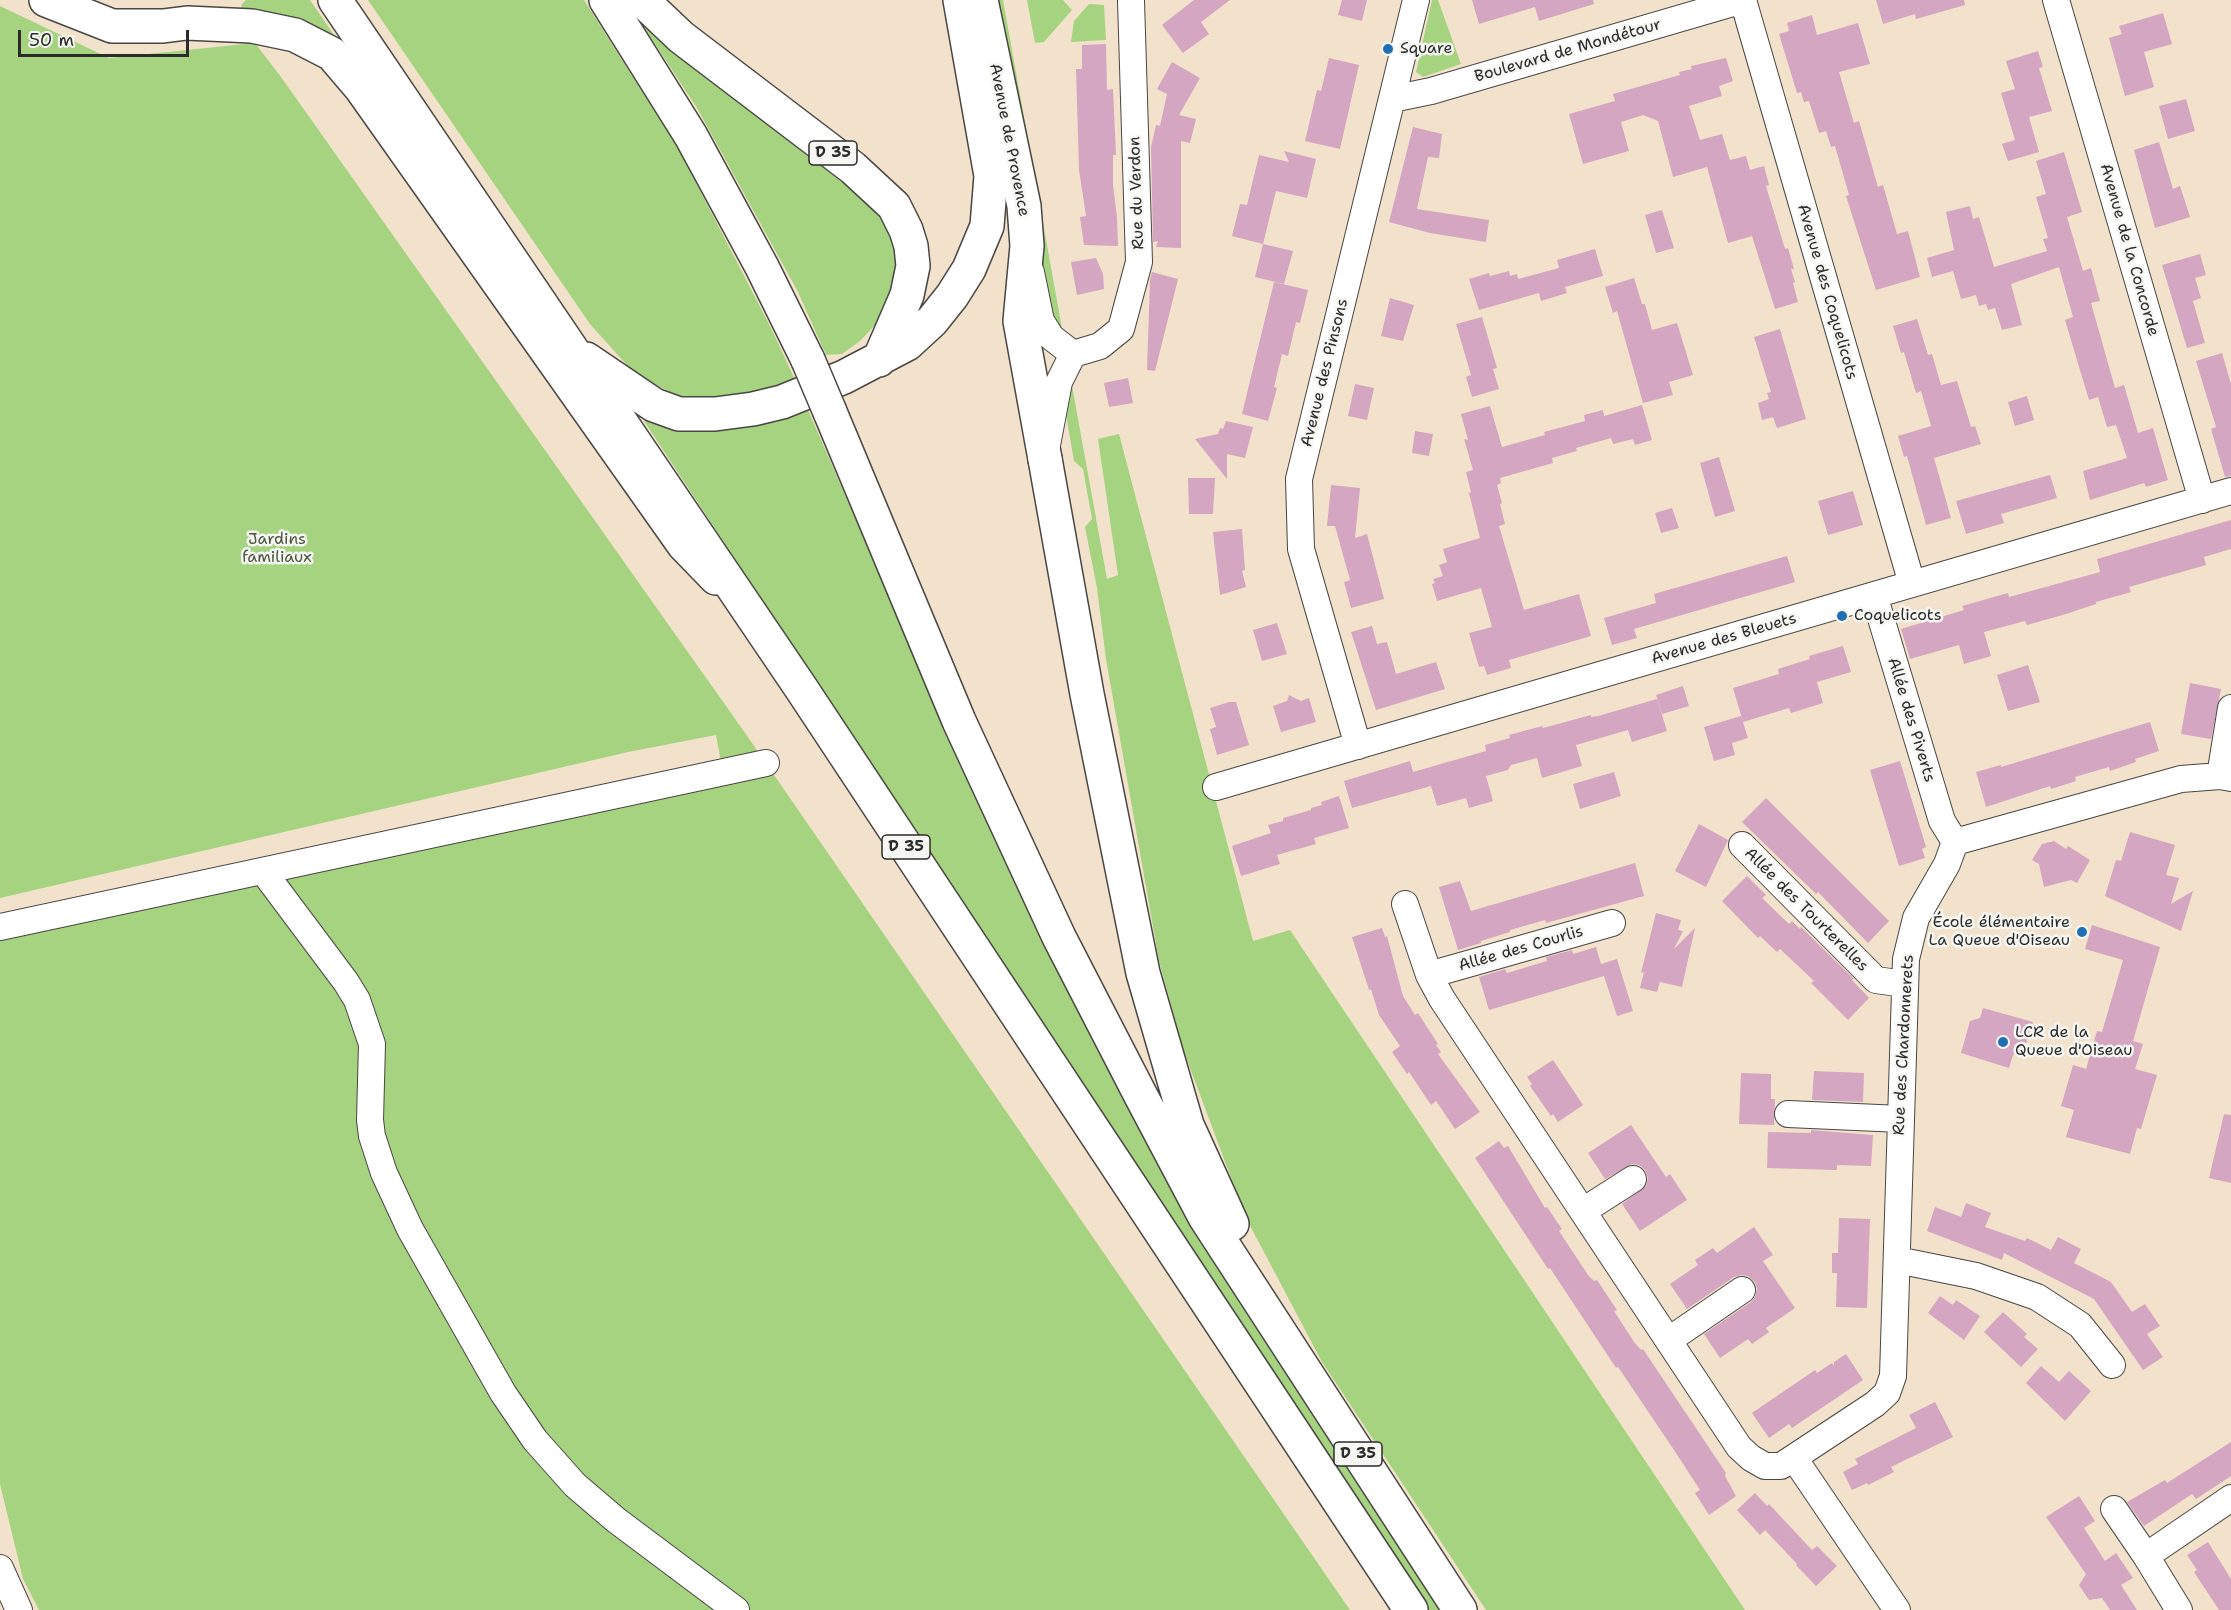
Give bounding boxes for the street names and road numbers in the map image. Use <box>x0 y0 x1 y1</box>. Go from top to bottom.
street label: Boulevard de Mondétour <box>1472 15 1664 87</box>
street label: Avenue de Provence <box>985 62 1033 218</box>
street label: Rue du Verdon <box>1125 136 1149 250</box>
road number: D 35 <box>809 141 857 165</box>
street label: Avenue de la Concorde <box>2095 162 2163 338</box>
street label: Avenue des Coquelicots <box>1793 202 1861 382</box>
street label: Avenue des Pinsons <box>1297 297 1353 449</box>
street label: Avenue des Bleuets <box>1649 609 1799 669</box>
street label: Allée des Piverts <box>1883 655 1939 785</box>
road number: D 35 <box>882 835 930 859</box>
street label: Allée des Tourterelles <box>1740 844 1872 976</box>
street label: Allée des Courlis <box>1456 922 1586 976</box>
street label: Rue des Chardonnerets <box>1890 954 1918 1136</box>
road number: D 35 <box>1334 1442 1382 1466</box>

